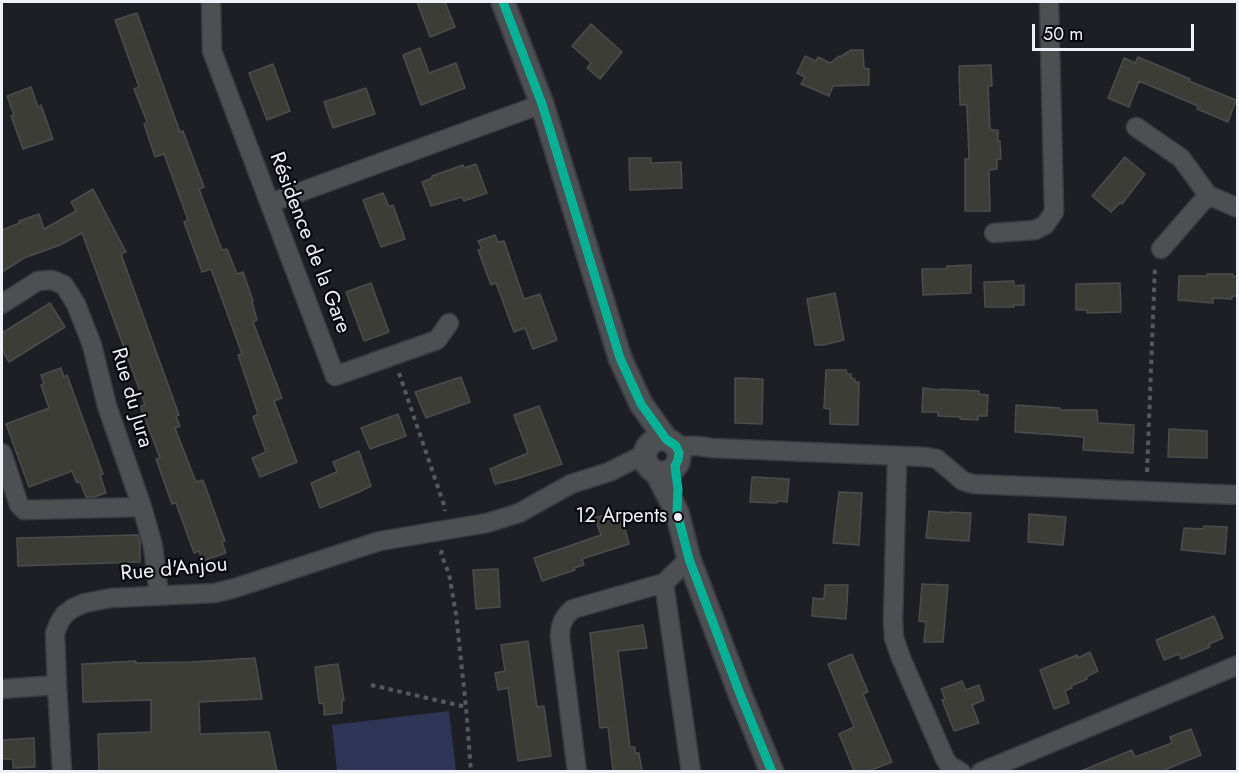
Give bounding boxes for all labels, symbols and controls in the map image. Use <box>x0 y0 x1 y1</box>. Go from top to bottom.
scale bar <box>1035 12 1197 50</box>
text: 50 m <box>1043 21 1083 47</box>
street label: Résidence de la Gare <box>263 149 355 337</box>
street label: Rue du Jura <box>105 345 157 451</box>
place label: 12 Arpents <box>576 505 667 529</box>
marker: 12 Arpents <box>672 511 684 523</box>
street label: Rue d'Anjou <box>119 553 229 587</box>

